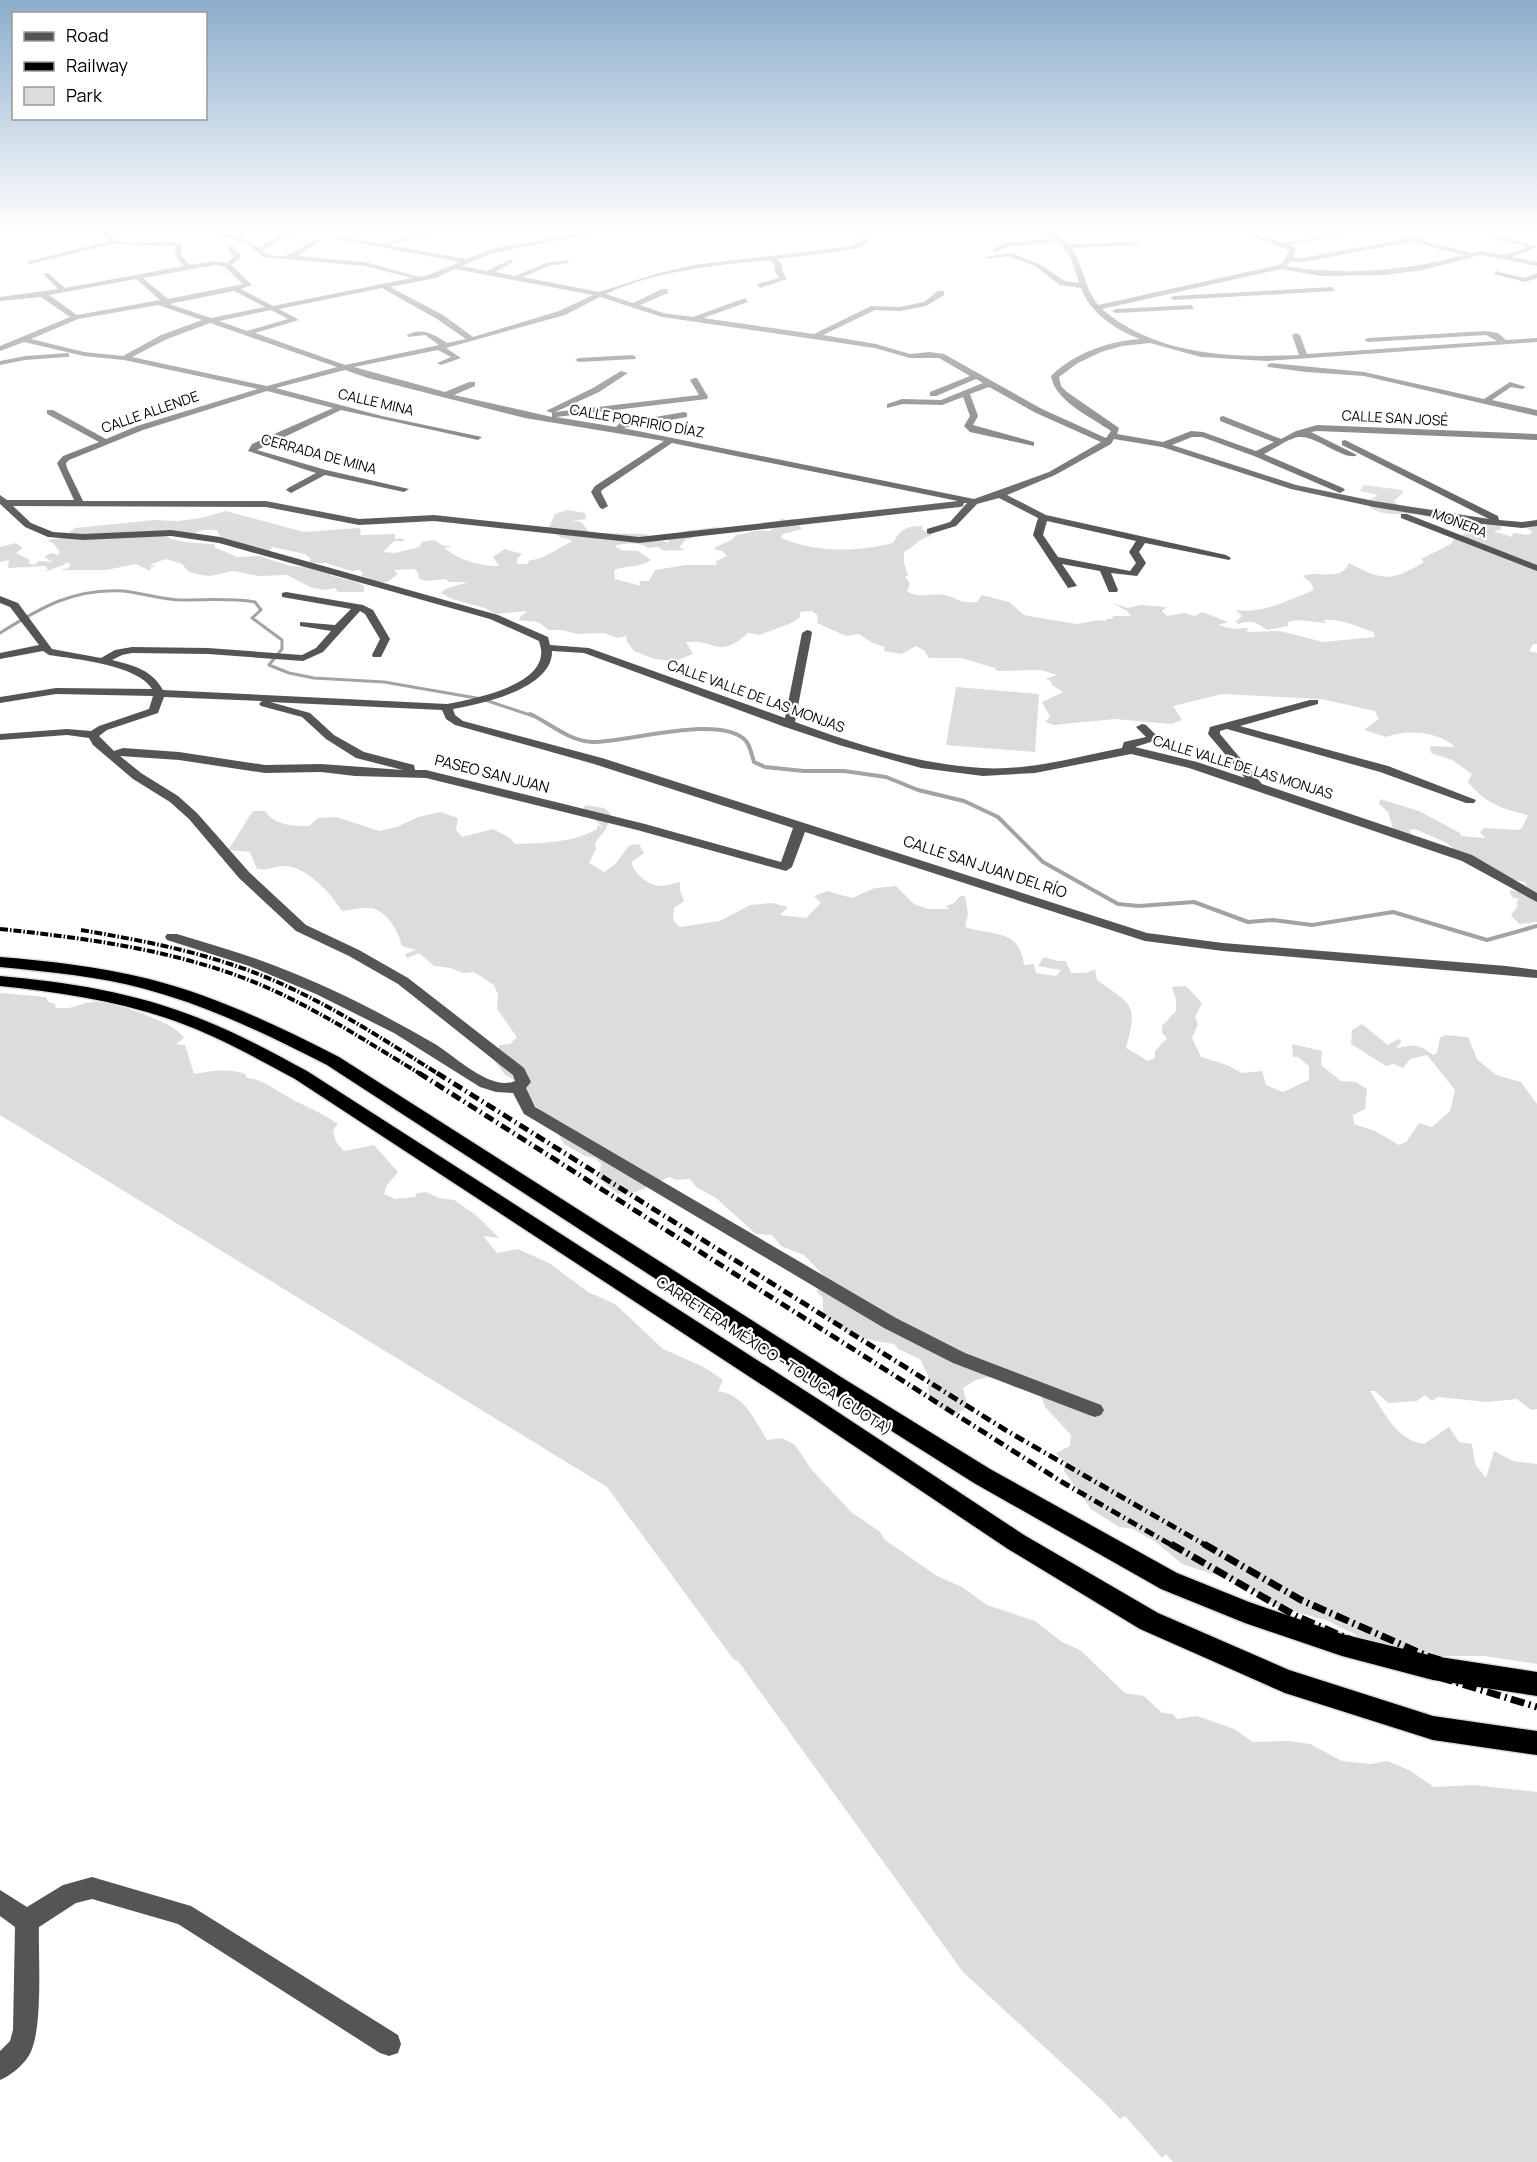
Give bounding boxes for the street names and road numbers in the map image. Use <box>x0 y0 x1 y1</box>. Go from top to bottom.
street label: CALLE MINA <box>336 384 416 419</box>
street label: CALLE ALLENDE <box>99 386 201 437</box>
street label: CALLE PORFIRIO DÍAZ <box>568 399 706 442</box>
street label: CALLE SAN JOSÉ <box>1341 405 1449 430</box>
street label: CERRADA DE MINA <box>259 429 379 478</box>
street label: MONERA <box>1430 503 1490 542</box>
street label: CALLE VALLE DE LAS MONJAS <box>665 655 848 737</box>
street label: CALLE VALLE DE LAS MONJAS <box>1151 730 1336 803</box>
street label: PASEO SAN JUAN <box>433 749 552 798</box>
street label: CALLE SAN JUAN DEL RÍO <box>901 830 1070 903</box>
street label: CARRETERA MÉXICO - TOLUCA (CUOTA) <box>652 1271 896 1440</box>

